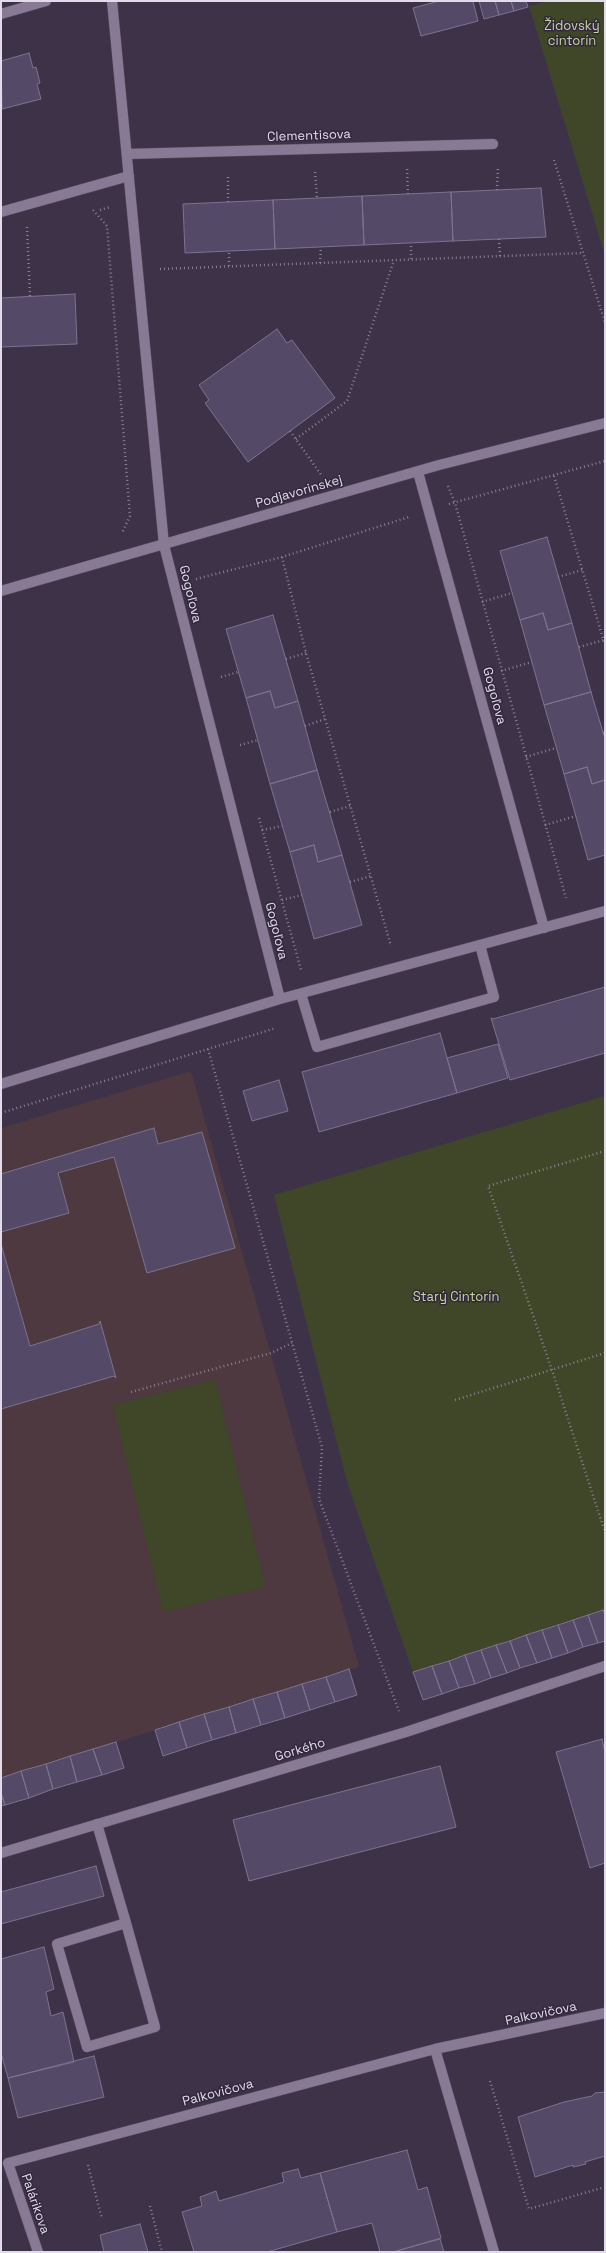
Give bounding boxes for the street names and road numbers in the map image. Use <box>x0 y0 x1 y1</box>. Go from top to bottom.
street label: Clementisova <box>267 127 351 145</box>
street label: Podjavorinskej <box>254 472 344 512</box>
street label: Gogoľova <box>175 564 205 624</box>
street label: Gogoľova <box>479 666 509 726</box>
street label: Gogoľova <box>261 901 291 961</box>
street label: Gorkého <box>273 1735 327 1765</box>
street label: Palkovičova <box>504 1999 578 2029</box>
street label: Palkovičova <box>181 2076 255 2110</box>
street label: Palárikova <box>17 2172 53 2236</box>

